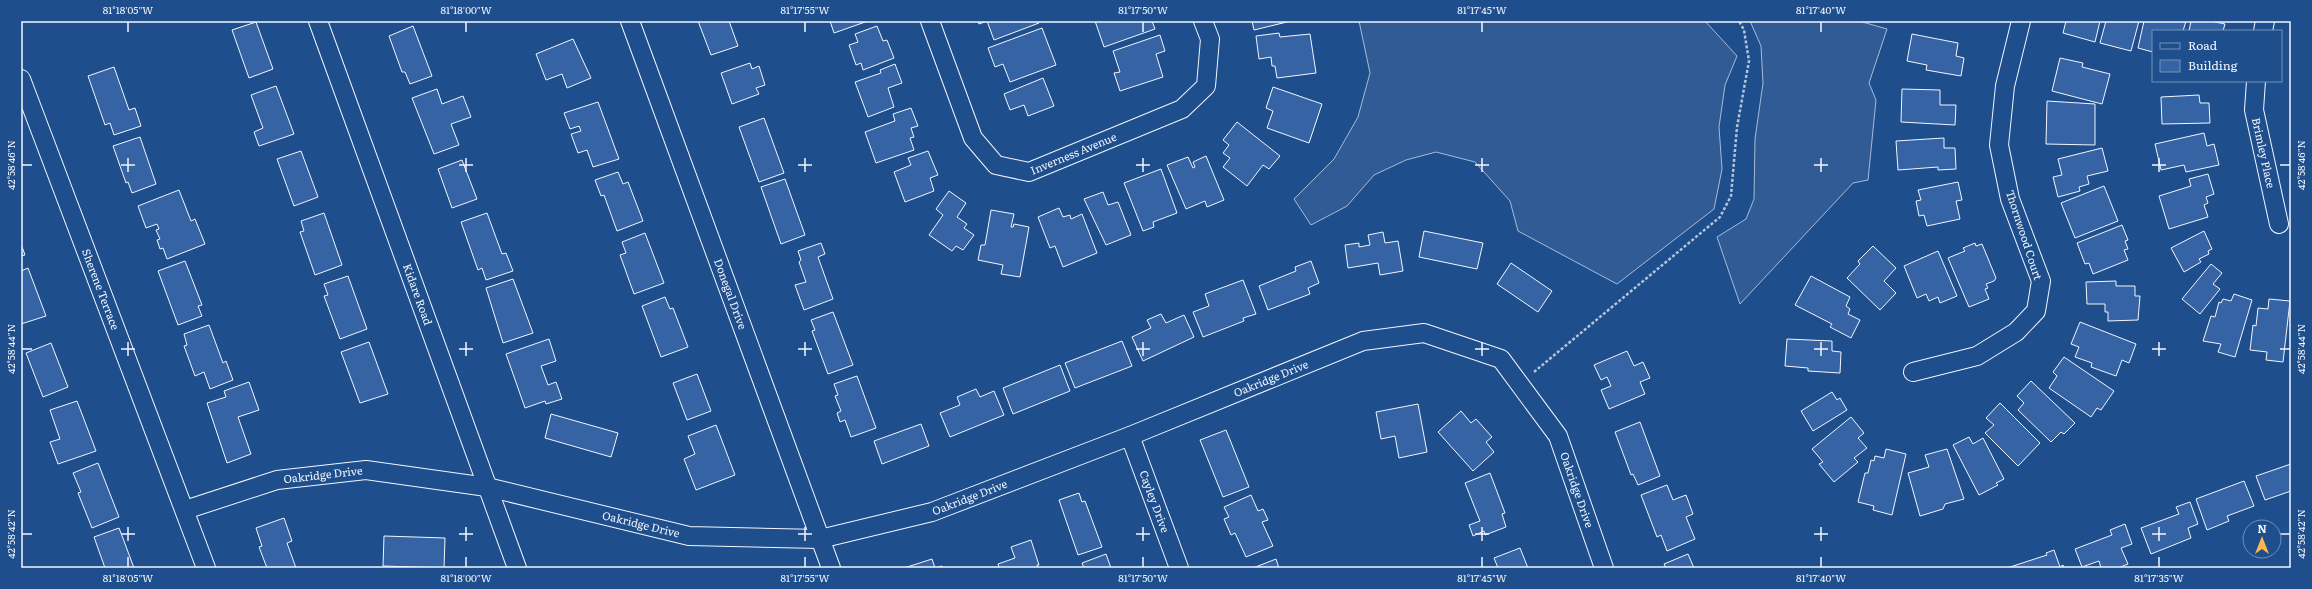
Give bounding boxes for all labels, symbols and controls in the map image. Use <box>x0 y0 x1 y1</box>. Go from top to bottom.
text: 81°18'05"W <box>103 2 153 17</box>
text: 81°18'00"W <box>440 2 492 17</box>
text: 81°17'55"W <box>781 2 830 17</box>
text: 81°17'50"W <box>1118 2 1168 17</box>
text: 81°17'45"W <box>1457 2 1507 17</box>
text: 81°17'40"W <box>1796 2 1846 17</box>
legend <box>2152 30 2282 82</box>
text: Road <box>2188 36 2218 54</box>
text: Building <box>2188 56 2238 74</box>
street label: Brimley Place <box>2249 116 2280 190</box>
street label: Inverness Avenue <box>1028 128 1119 178</box>
text: 42°58'46"N <box>3 140 18 190</box>
text: 42°58'46"N <box>2293 140 2308 190</box>
street label: Thornwood Court <box>2003 188 2047 282</box>
street label: Sherene Terrace <box>79 246 124 332</box>
street label: Donegal Drive <box>711 256 752 332</box>
street label: Kidare Road <box>400 261 437 327</box>
text: 42°58'44"N <box>3 324 18 374</box>
text: 42°58'44"N <box>2293 324 2308 374</box>
street label: Oakridge Drive <box>1231 355 1311 400</box>
street label: Oakridge Drive <box>1557 449 1598 530</box>
street label: Oakridge Drive <box>283 461 363 486</box>
street label: Cayley Drive <box>1136 468 1174 535</box>
street label: Oakridge Drive <box>929 475 1010 518</box>
street label: Oakridge Drive <box>601 506 682 541</box>
text: 42°58'42"N <box>3 509 18 559</box>
text: 42°58'42"N <box>2293 509 2308 559</box>
north arrow <box>2242 519 2282 559</box>
text: N <box>2257 520 2267 536</box>
text: 81°18'05"W <box>103 570 153 585</box>
text: 81°18'00"W <box>440 570 492 585</box>
text: 81°17'55"W <box>781 570 830 585</box>
text: 81°17'50"W <box>1118 570 1168 585</box>
text: 81°17'45"W <box>1457 570 1507 585</box>
text: 81°17'40"W <box>1796 570 1846 585</box>
text: 81°17'35"W <box>2134 570 2184 585</box>

